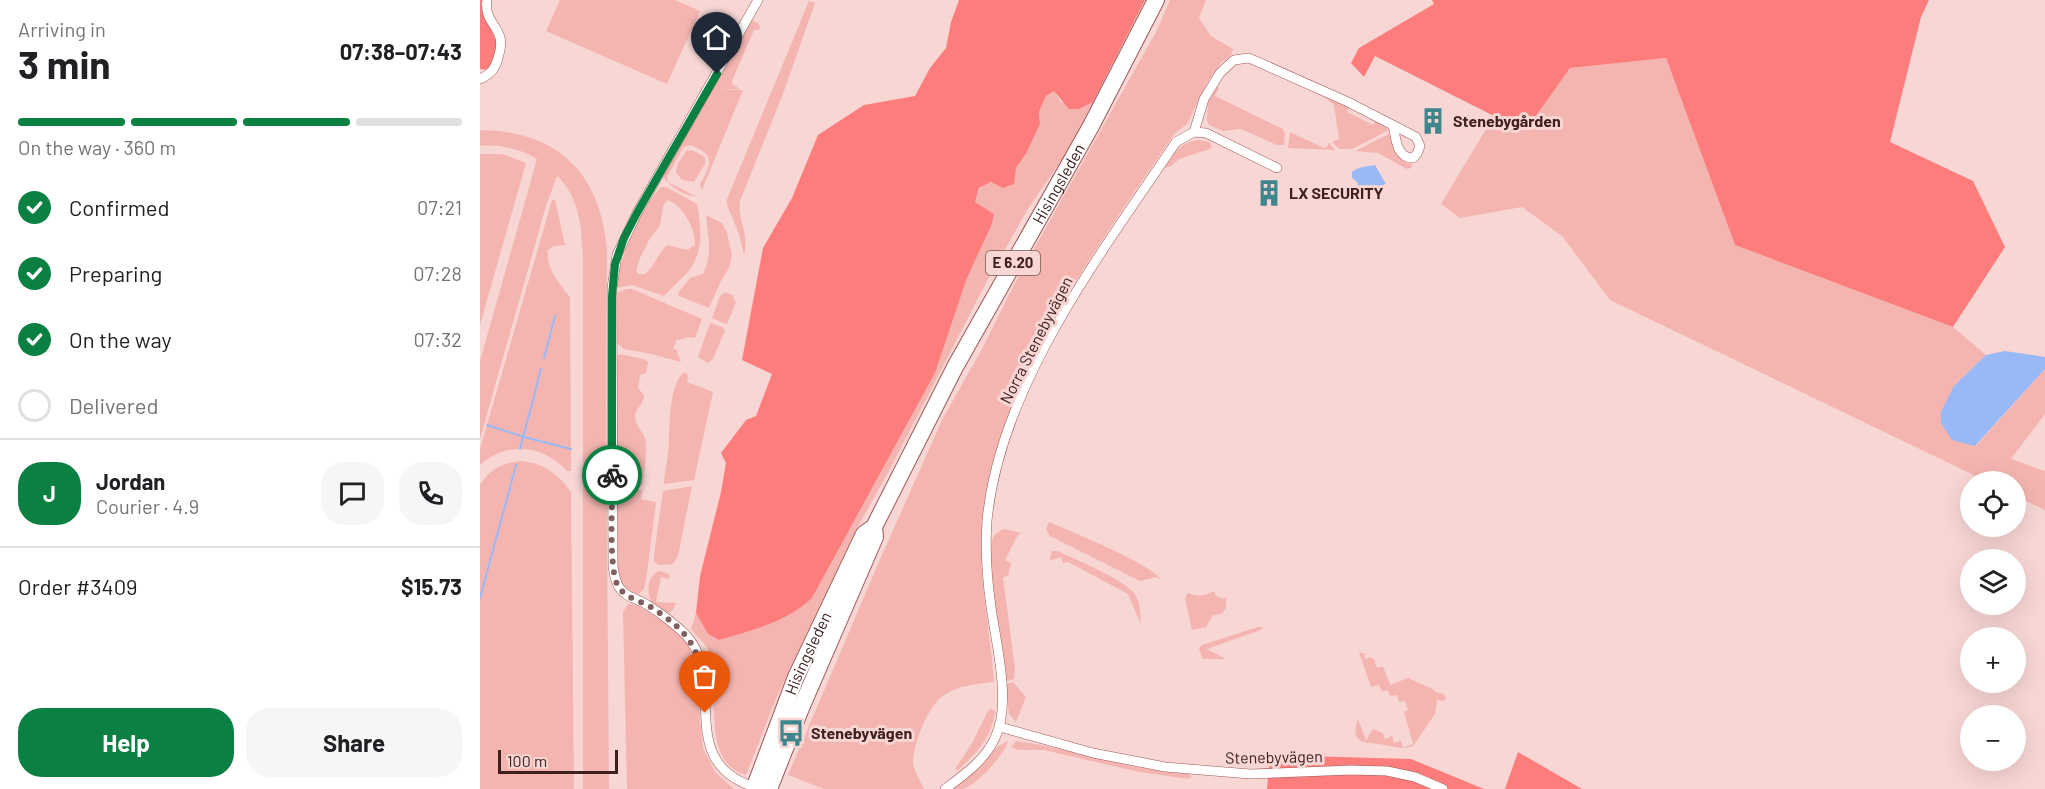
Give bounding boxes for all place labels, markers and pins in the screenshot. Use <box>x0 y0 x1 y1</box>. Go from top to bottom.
pin <box>691 12 742 74</box>
building icon: Stenebygården <box>1418 106 1448 136</box>
place label: Stenebygården <box>1453 111 1561 130</box>
building icon: LX SECURITY <box>1254 178 1284 208</box>
place label: LX SECURITY <box>1289 183 1383 202</box>
pin <box>679 651 730 713</box>
bus stop icon: Stenebyvägen <box>776 718 806 748</box>
place label: Stenebyvägen <box>811 723 912 742</box>

